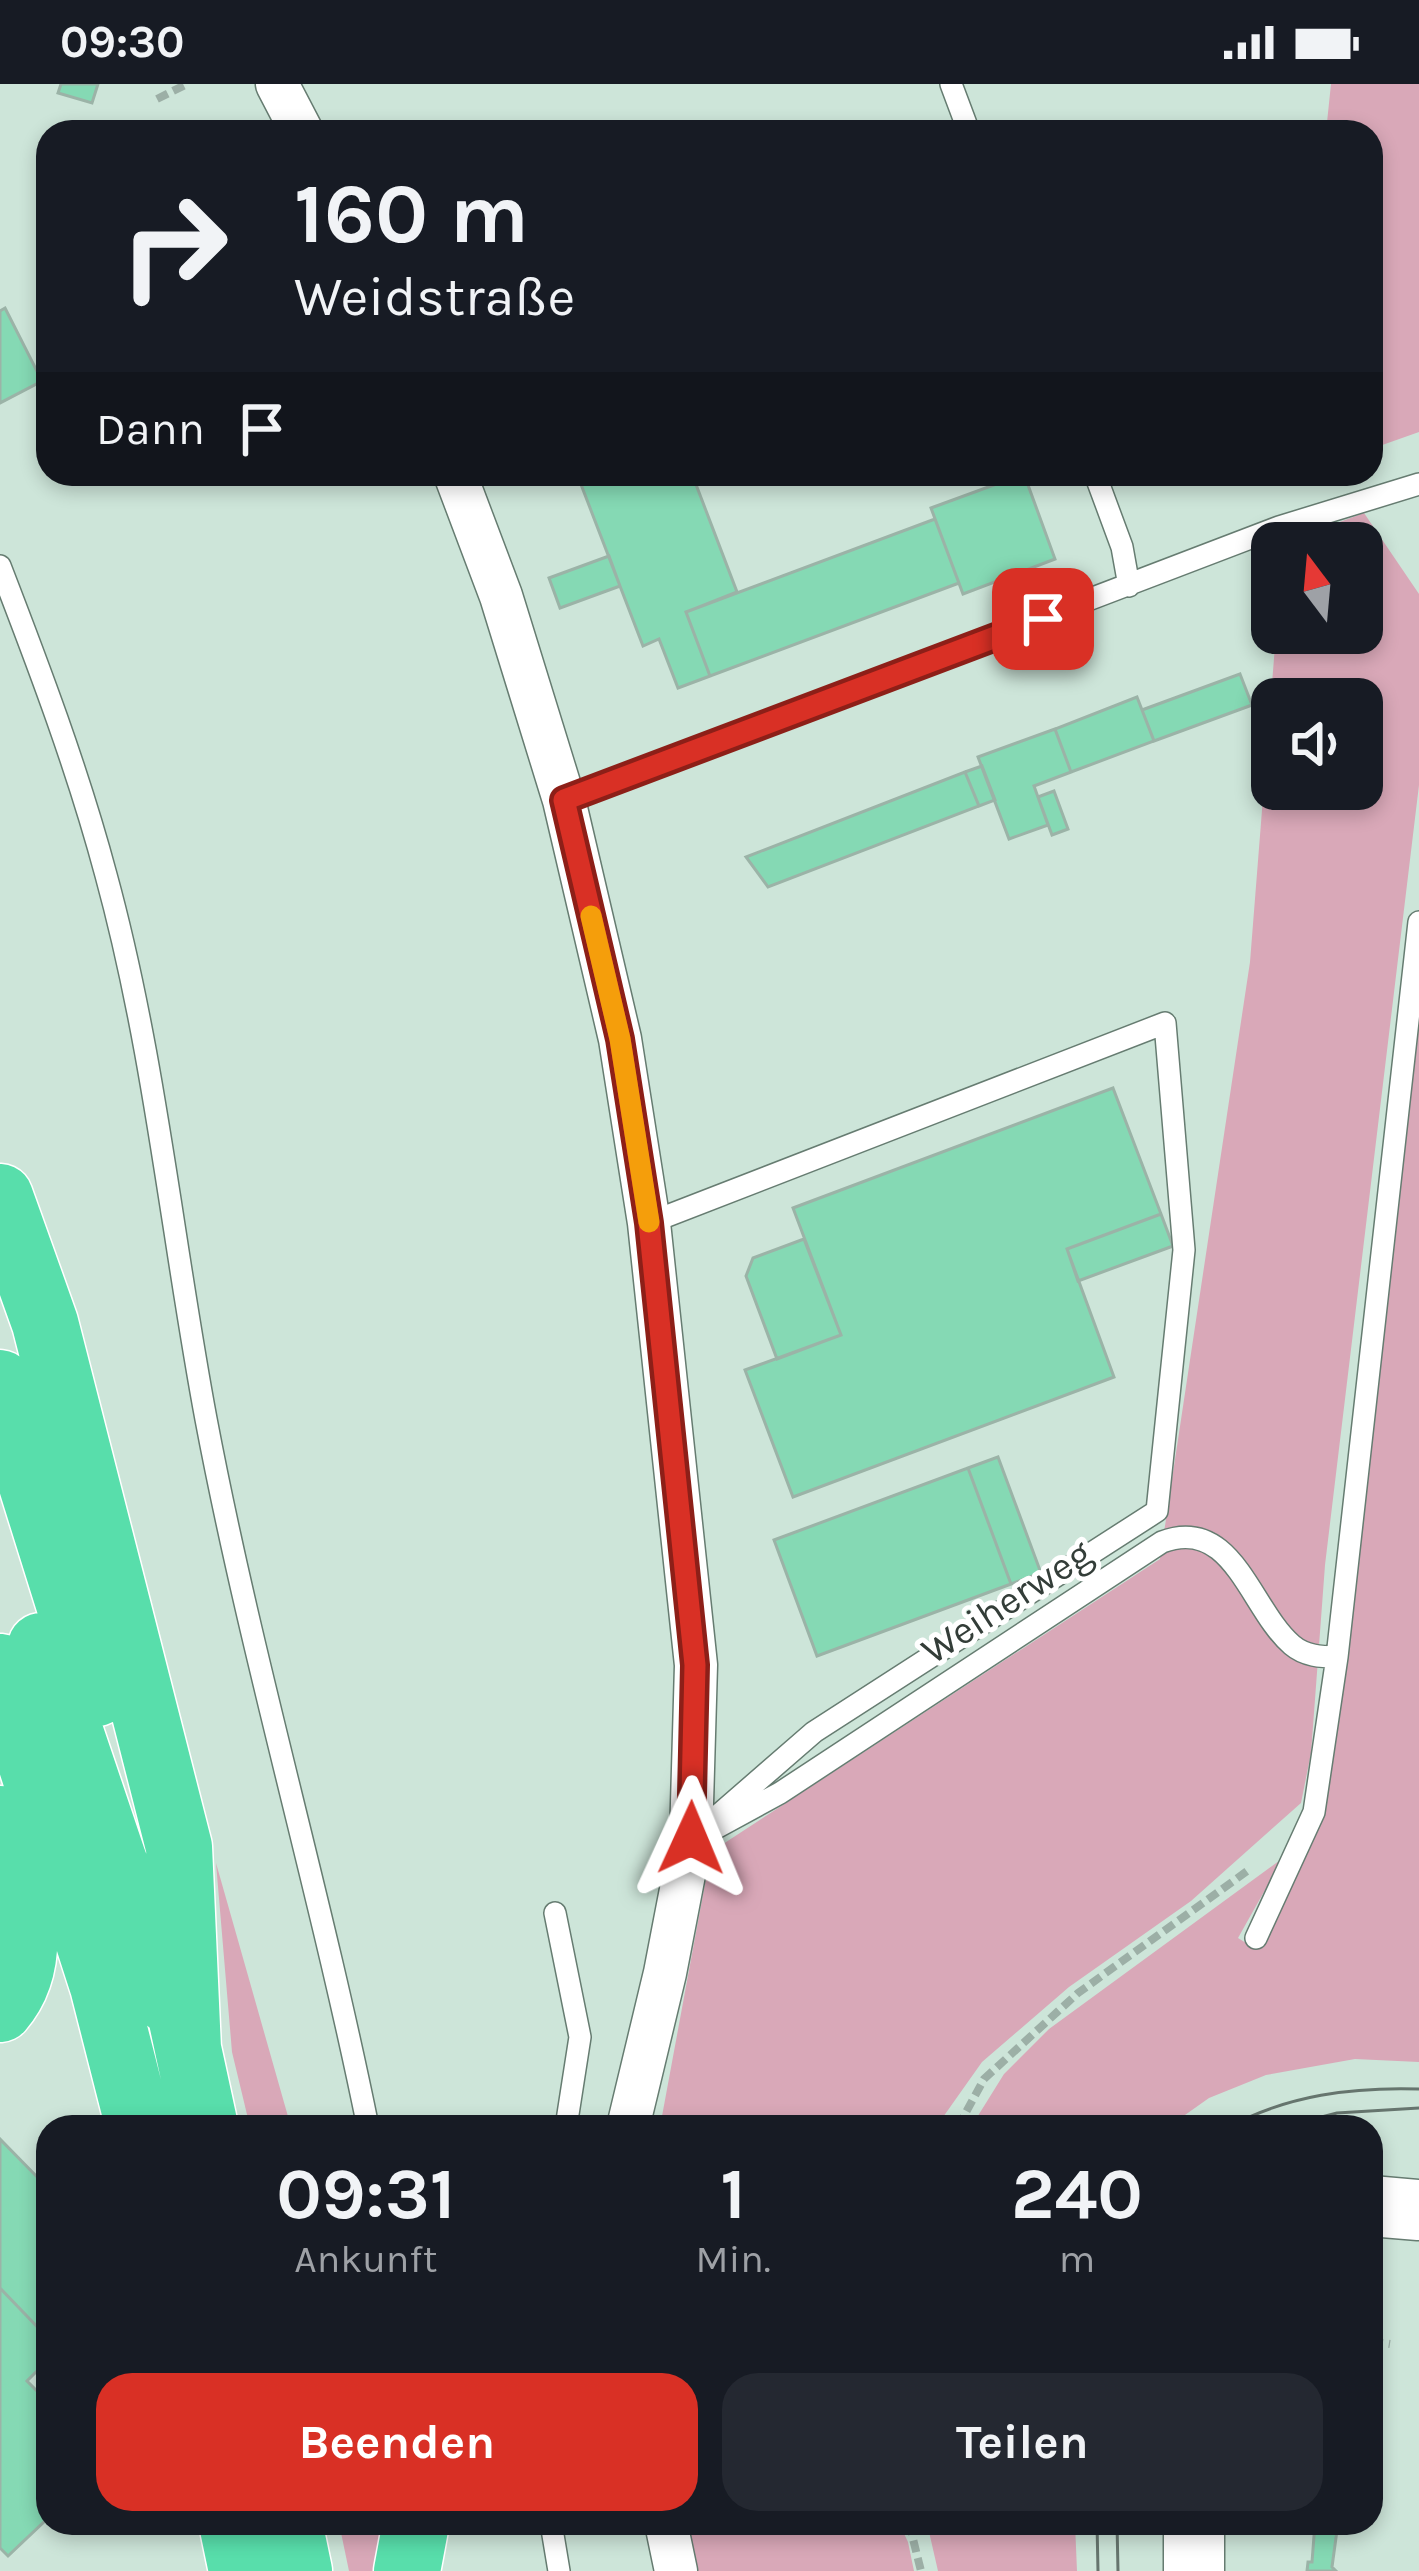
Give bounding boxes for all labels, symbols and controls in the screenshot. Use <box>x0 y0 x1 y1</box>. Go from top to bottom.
text: 09:30 <box>60 16 185 68</box>
text: 160 m <box>294 165 529 263</box>
icon: right <box>96 168 252 324</box>
text: Weidstraße <box>294 265 575 329</box>
icon: arrive <box>229 396 295 462</box>
text: Dann <box>96 403 205 455</box>
north arrow <box>1251 522 1383 654</box>
map controls <box>1251 522 1383 810</box>
pin <box>992 568 1094 670</box>
icon: arrive <box>1010 586 1076 652</box>
button: sound <box>1251 678 1383 810</box>
street label: Weiherweg <box>913 1530 1100 1674</box>
position arrow <box>628 1775 754 1901</box>
text: 09:31 <box>276 2152 455 2236</box>
text: 1 <box>720 2152 746 2236</box>
text: 240 <box>1011 2152 1143 2236</box>
text: Ankunft <box>294 2236 437 2282</box>
text: Min. <box>696 2236 771 2282</box>
text: m <box>1059 2236 1095 2282</box>
button: Beenden <box>96 2373 698 2511</box>
button: Teilen <box>722 2373 1323 2511</box>

